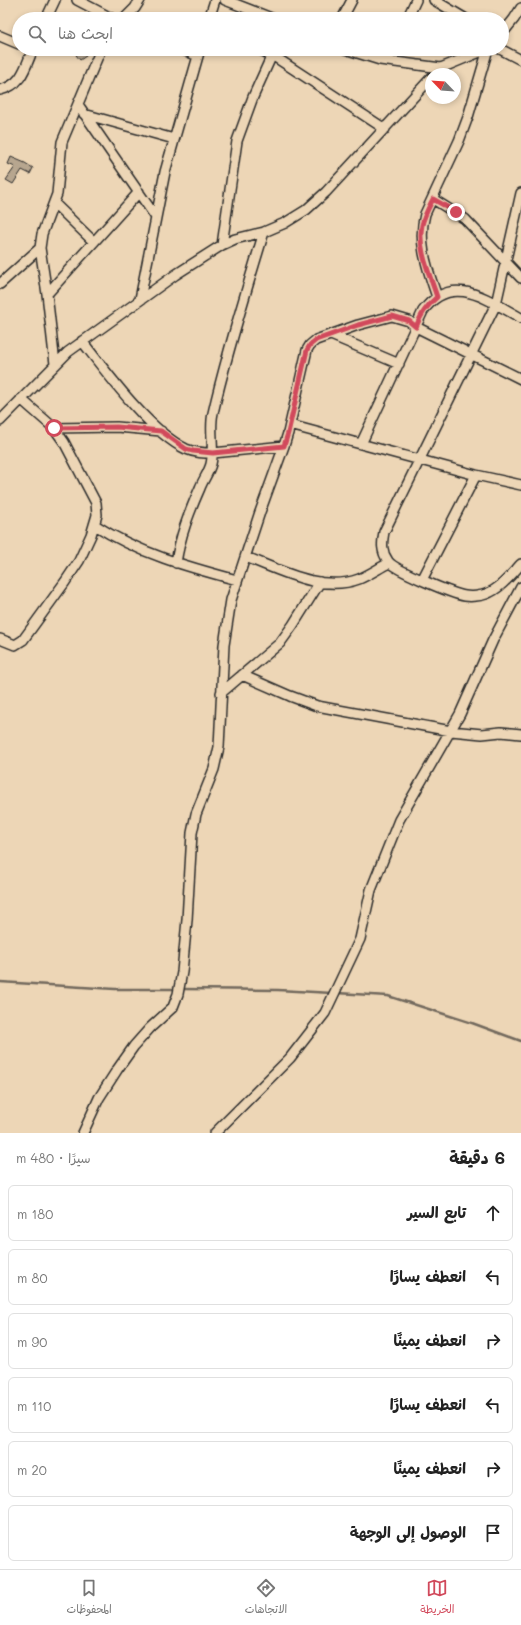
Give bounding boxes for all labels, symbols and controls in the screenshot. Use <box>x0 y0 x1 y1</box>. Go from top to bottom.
search box <box>12 12 509 56</box>
icon: search <box>26 23 48 45</box>
text: ابحث هنا <box>58 23 113 43</box>
north arrow <box>425 68 461 104</box>
route end <box>447 203 465 221</box>
route start <box>45 419 63 437</box>
text: 6 دقيقة <box>449 1146 505 1168</box>
text: سيرًا · 480 m <box>16 1149 91 1166</box>
text: تابع السير <box>407 1202 466 1222</box>
icon: ahead <box>482 1202 504 1224</box>
text: 180 m <box>17 1205 53 1222</box>
text: انعطف يسارًا <box>390 1266 466 1286</box>
icon: left <box>482 1266 504 1288</box>
text: 80 m <box>17 1269 47 1286</box>
text: انعطف يمينًا <box>394 1330 466 1350</box>
icon: right <box>482 1330 504 1352</box>
text: 90 m <box>17 1333 47 1350</box>
text: انعطف يسارًا <box>390 1394 466 1414</box>
icon: left <box>482 1394 504 1416</box>
text: 110 m <box>17 1397 51 1414</box>
text: انعطف يمينًا <box>394 1458 466 1478</box>
icon: right <box>482 1458 504 1480</box>
text: 20 m <box>17 1461 47 1478</box>
text: الوصول إلى الوجهة <box>350 1522 466 1542</box>
icon: arrive <box>482 1522 504 1544</box>
tab: المحفوظات <box>67 1577 112 1619</box>
tab: الاتجاهات <box>245 1577 287 1619</box>
tab: الخريطة <box>420 1577 455 1619</box>

